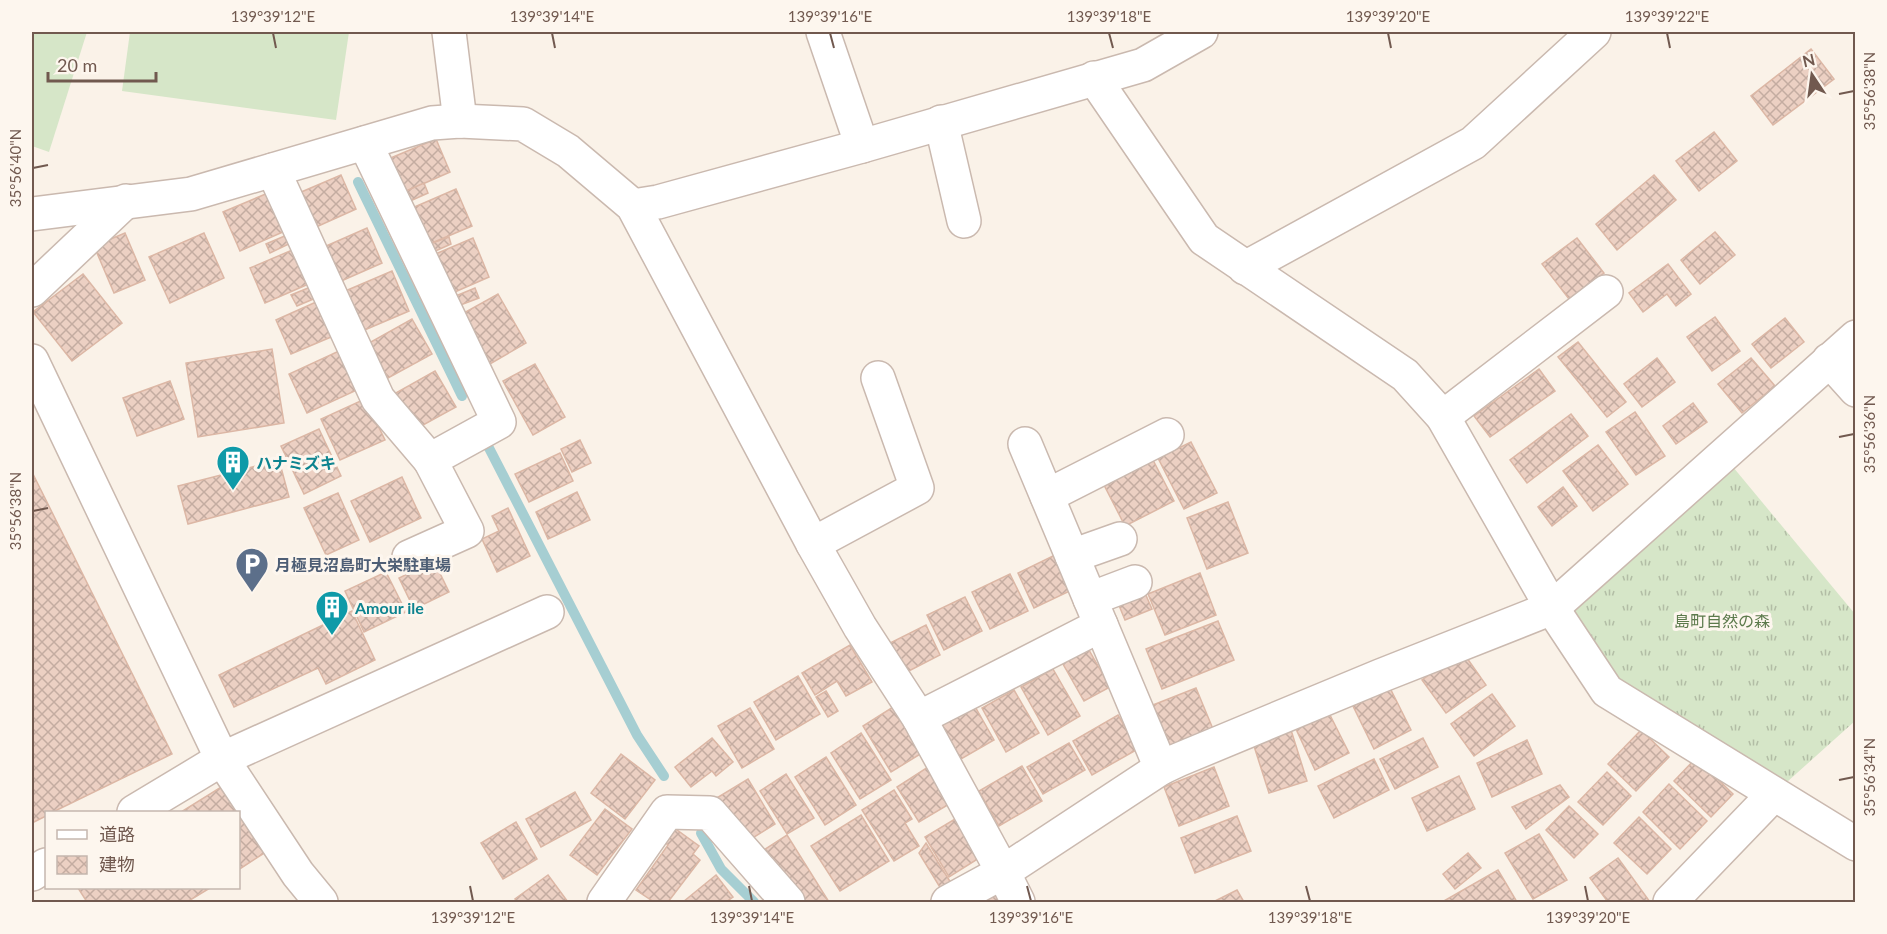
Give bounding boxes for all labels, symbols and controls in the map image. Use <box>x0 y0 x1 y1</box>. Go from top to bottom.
text: 139°39'12"E <box>231 7 315 25</box>
text: 139°39'14"E <box>510 7 594 25</box>
text: 139°39'16"E <box>788 7 872 25</box>
text: 139°39'18"E <box>1067 7 1151 25</box>
text: 139°39'20"E <box>1346 7 1430 25</box>
text: 139°39'22"E <box>1625 7 1709 25</box>
scale bar <box>48 45 156 83</box>
north arrow <box>1782 45 1842 105</box>
text: N <box>1800 49 1817 71</box>
text: 35°56'38"N <box>1860 52 1878 130</box>
text: 20 m <box>57 54 97 76</box>
text: 35°56'40"N <box>6 129 24 207</box>
text: 35°56'36"N <box>1860 395 1878 473</box>
building icon: ハナミズキ <box>215 444 251 491</box>
place label: ハナミズキ <box>256 453 336 472</box>
text: 35°56'38"N <box>6 472 24 550</box>
parking icon: 月極見沼島町大栄駐車場 <box>234 546 270 593</box>
place label: 月極見沼島町大栄駐車場 <box>275 555 451 574</box>
building icon: Amour ile <box>314 589 350 636</box>
place label: Amour ile <box>354 598 424 617</box>
park label: 島町自然の森 <box>1674 611 1770 630</box>
text: 35°56'34"N <box>1860 738 1878 816</box>
legend <box>45 811 240 889</box>
text: 道路 <box>99 823 135 845</box>
text: 建物 <box>99 853 135 875</box>
text: 139°39'12"E <box>431 908 515 926</box>
text: 139°39'14"E <box>710 908 794 926</box>
text: 139°39'16"E <box>989 908 1073 926</box>
text: 139°39'18"E <box>1268 908 1352 926</box>
text: 139°39'20"E <box>1546 908 1630 926</box>

